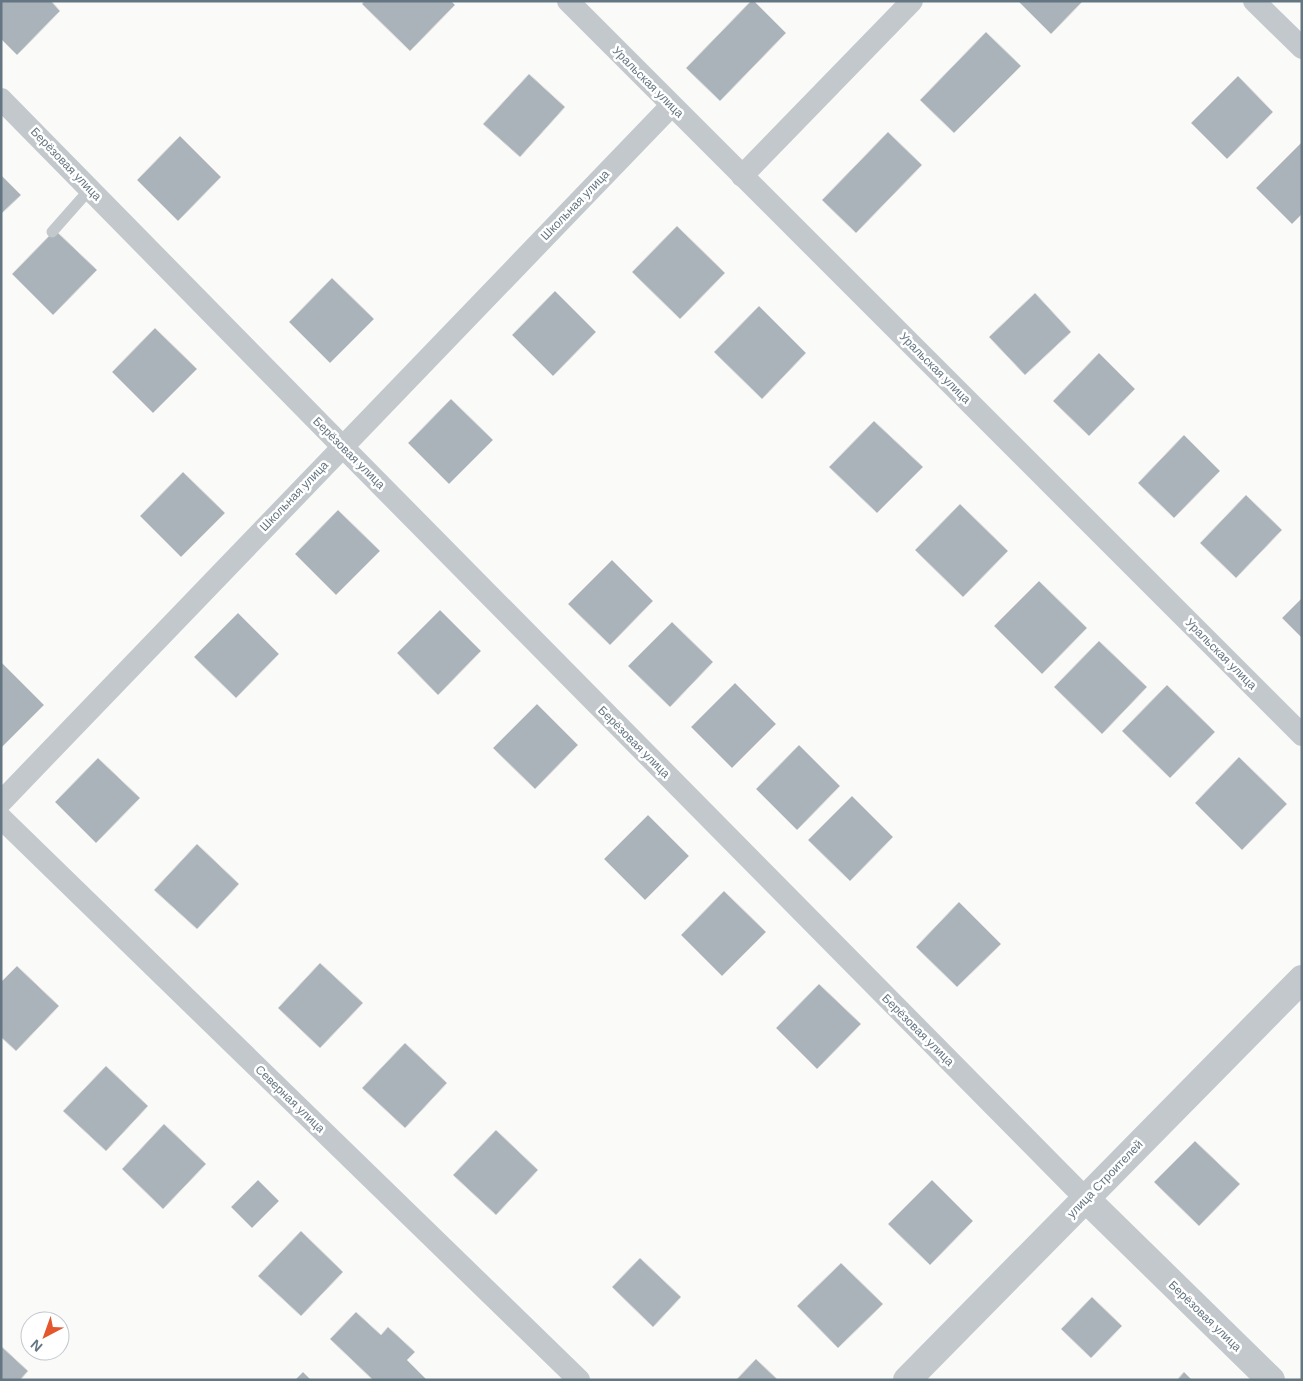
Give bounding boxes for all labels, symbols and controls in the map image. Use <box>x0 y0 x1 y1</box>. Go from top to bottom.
street label: Уральская улица <box>610 44 687 121</box>
street label: Берёзовая улица <box>28 125 104 204</box>
street label: Школьная улица <box>538 167 612 243</box>
street label: Уральская улица <box>897 330 974 407</box>
street label: Берёзовая улица <box>310 414 388 492</box>
street label: Школьная улица <box>257 458 331 534</box>
street label: Уральская улица <box>1183 616 1260 693</box>
street label: Берёзовая улица <box>595 703 673 781</box>
street label: Берёзовая улица <box>879 991 957 1069</box>
street label: Северная улица <box>252 1062 328 1136</box>
street label: улица Строителей <box>1064 1137 1146 1221</box>
street label: Берёзовая улица <box>1166 1278 1245 1354</box>
north arrow <box>20 1311 70 1361</box>
text: N <box>27 1336 46 1355</box>

